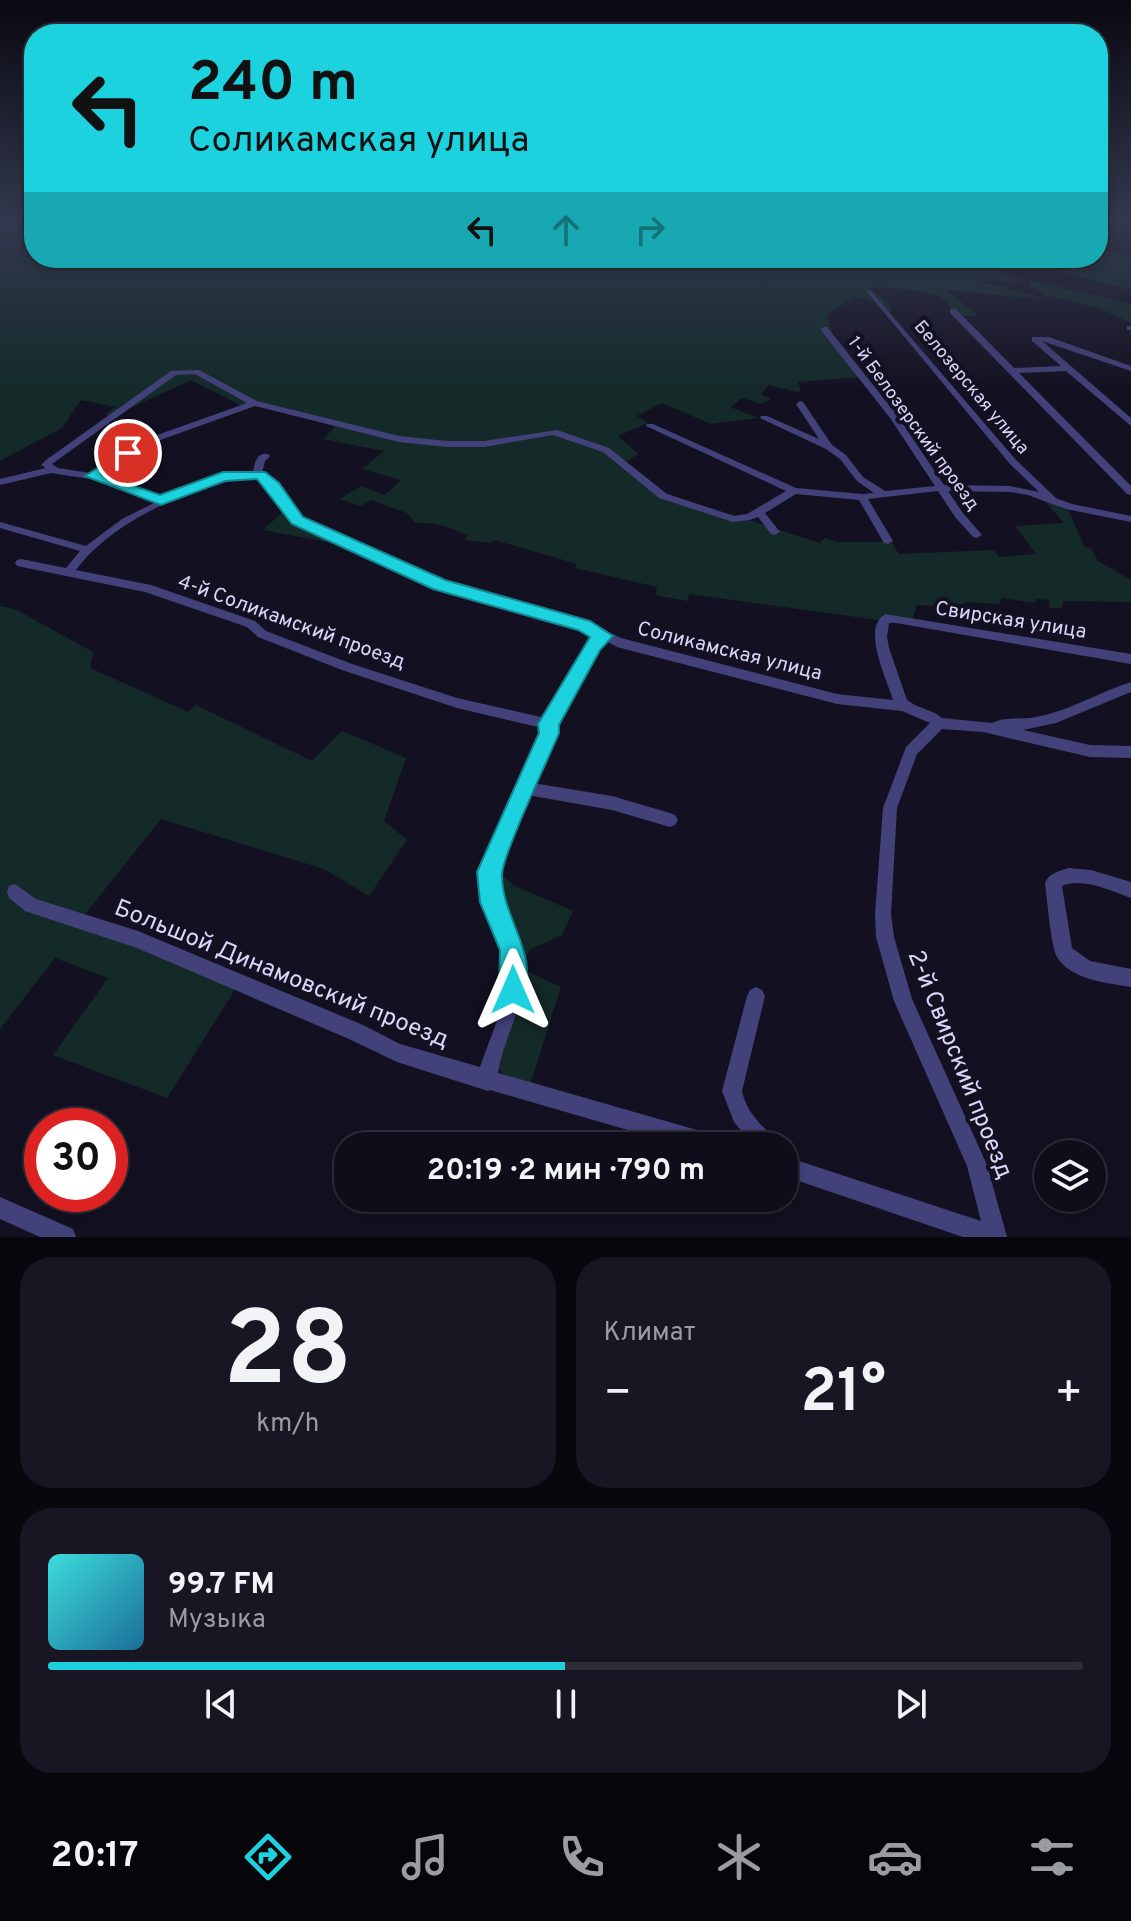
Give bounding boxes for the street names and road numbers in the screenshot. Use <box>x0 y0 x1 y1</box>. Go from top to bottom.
street label: Белозерская улица <box>908 316 1034 460</box>
street label: 1-й Белозерский проезд <box>842 332 984 515</box>
street label: 4-й Соликамский проезд <box>174 570 409 676</box>
street label: Свирская улица <box>933 596 1088 646</box>
street label: Соликамская улица <box>634 616 825 687</box>
street label: Большой Динамовский проезд <box>110 894 453 1056</box>
street label: 2-й Свирский проезд <box>900 946 1019 1183</box>

